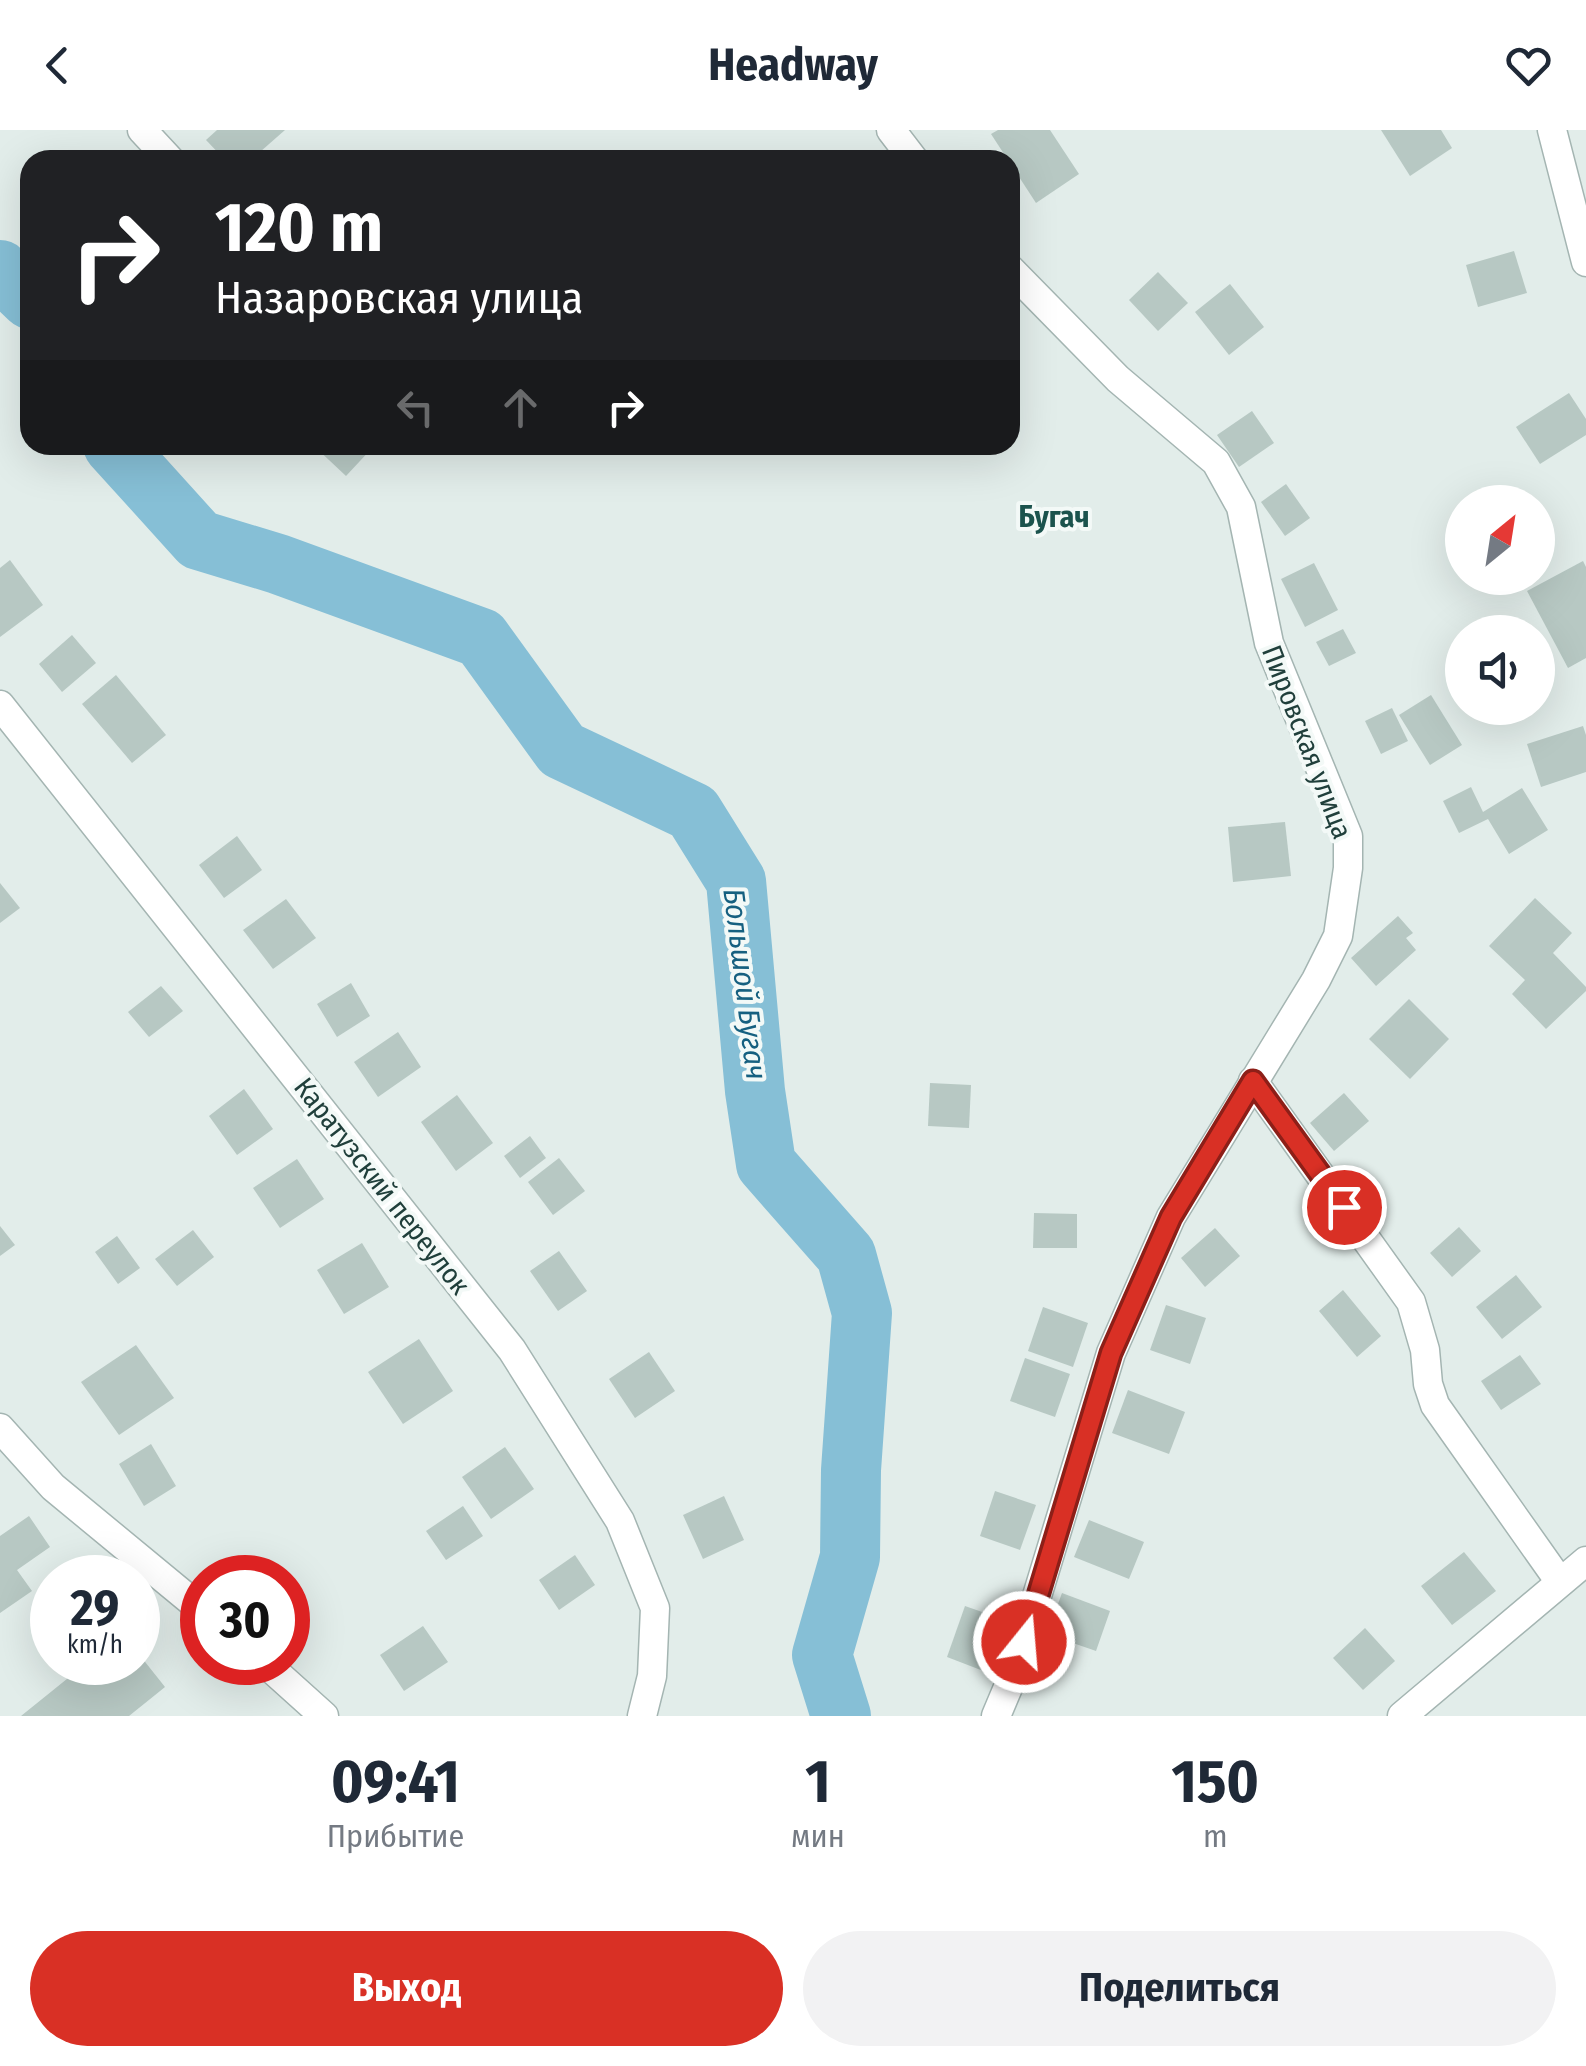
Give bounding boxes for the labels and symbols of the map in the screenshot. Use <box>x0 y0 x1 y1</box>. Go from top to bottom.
north arrow <box>1445 485 1555 595</box>
district label: Бугач <box>1019 499 1089 535</box>
street label: Пировская улица <box>1255 641 1359 843</box>
water label: Большой Бугач <box>715 886 775 1082</box>
street label: Каратузский переулок <box>287 1071 477 1301</box>
pin <box>1302 1165 1387 1250</box>
speed limit sign: 30 <box>180 1555 310 1685</box>
position arrow <box>972 1590 1076 1694</box>

